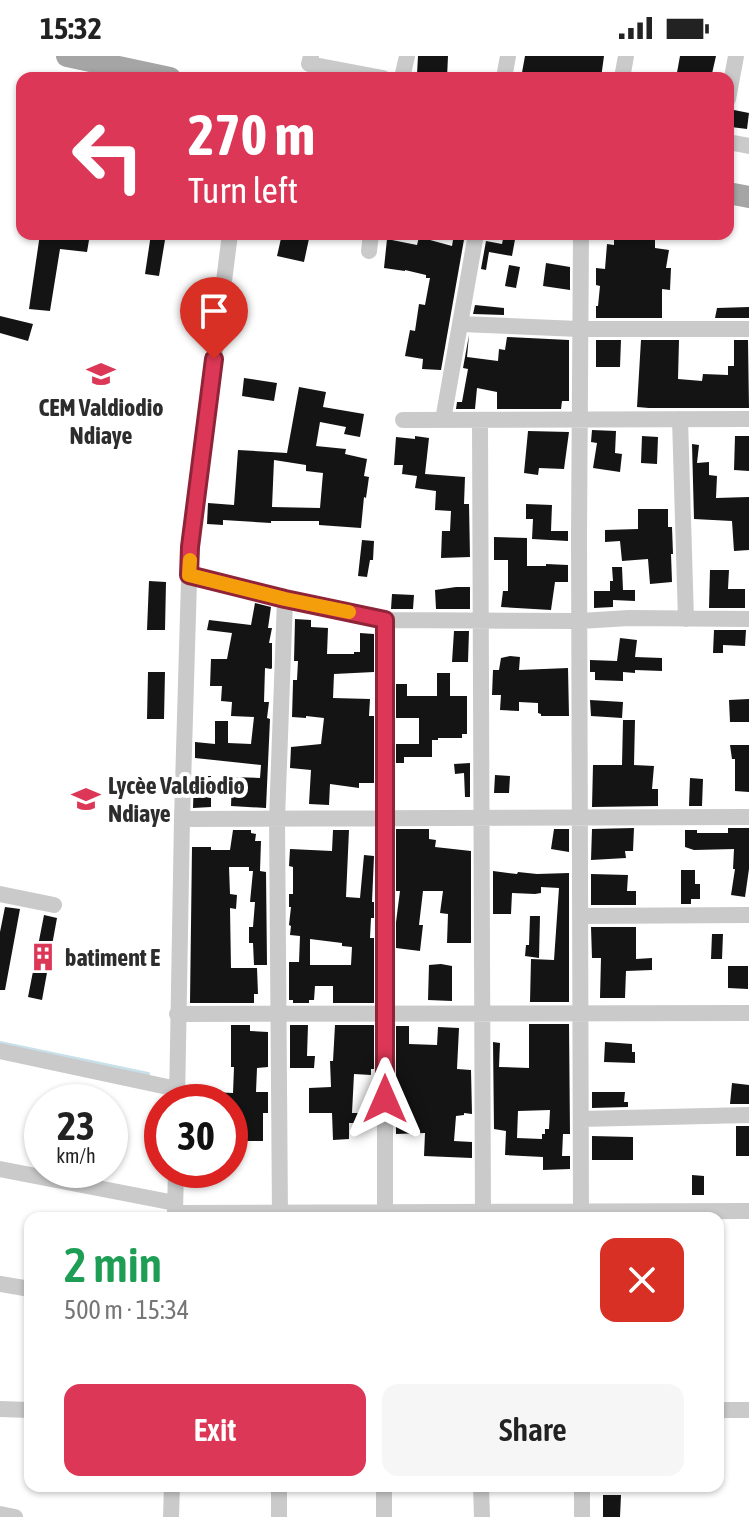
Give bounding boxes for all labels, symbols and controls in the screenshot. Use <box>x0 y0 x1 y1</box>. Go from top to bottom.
text: 15:32 <box>40 11 102 45</box>
text: 270 m <box>188 103 315 167</box>
icon: left <box>56 104 160 208</box>
text: Turn left <box>188 169 298 211</box>
pin <box>180 277 248 359</box>
icon: arrive <box>192 289 236 333</box>
school or university icon: CEM Valdiodio Ndiaye <box>86 359 116 389</box>
place label: CEM Valdiodio Ndiaye <box>38 394 164 449</box>
place label: Lycèe Valdiodio Ndiaye <box>108 772 245 827</box>
school or university icon: Lycèe Valdiodio Ndiaye <box>71 784 101 814</box>
building icon: batiment E <box>28 942 58 972</box>
place label: batiment E <box>65 944 160 971</box>
position arrow <box>343 1057 427 1141</box>
speed limit sign: 30 <box>144 1084 248 1188</box>
text: 23 <box>57 1103 95 1148</box>
text: km/h <box>56 1144 96 1167</box>
text: 2 min <box>64 1237 162 1292</box>
button: close <box>600 1238 684 1322</box>
text: 500 m · 15:34 <box>64 1295 189 1325</box>
button: Exit <box>64 1384 366 1476</box>
button: Share <box>382 1384 684 1476</box>

